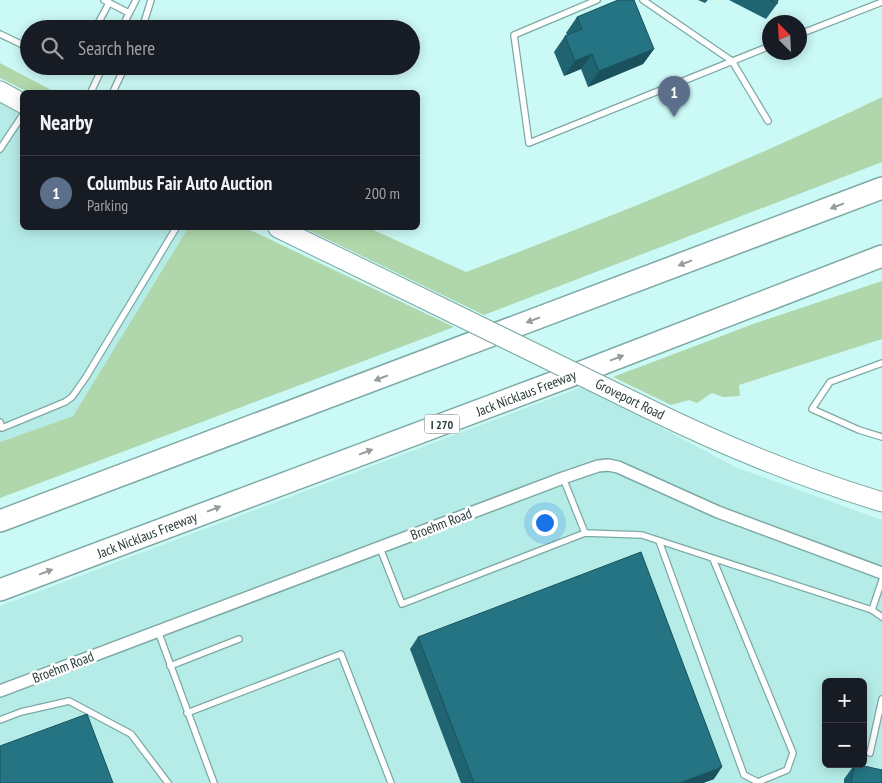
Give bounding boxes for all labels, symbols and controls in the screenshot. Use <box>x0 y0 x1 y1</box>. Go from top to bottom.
north arrow <box>762 15 807 60</box>
search box <box>20 20 420 75</box>
icon: search <box>38 34 66 62</box>
text: Search here <box>78 36 155 60</box>
pin: 1 <box>658 76 690 117</box>
text: Nearby <box>40 109 93 136</box>
text: Columbus Fair Auto Auction <box>87 171 272 195</box>
text: 1 <box>52 183 60 203</box>
text: 200 m <box>365 183 400 203</box>
text: Parking <box>87 195 128 215</box>
one-way arrow <box>829 203 844 210</box>
one-way arrow <box>677 260 692 267</box>
one-way arrow <box>525 317 540 324</box>
one-way arrow <box>610 354 625 362</box>
street label: Jack Nicklaus Freeway <box>472 365 579 421</box>
one-way arrow <box>373 375 388 382</box>
street label: Groveport Road <box>592 375 668 423</box>
road number: I 270 <box>424 414 460 434</box>
one-way arrow <box>359 448 374 455</box>
street label: Broehm Road <box>408 504 474 544</box>
one-way arrow <box>207 505 222 513</box>
street label: Jack Nicklaus Freeway <box>93 507 200 563</box>
your location <box>532 510 558 536</box>
one-way arrow <box>38 568 53 575</box>
street label: Broehm Road <box>30 647 96 687</box>
map controls <box>822 678 867 768</box>
button: + <box>822 678 867 723</box>
button: − <box>822 723 867 768</box>

